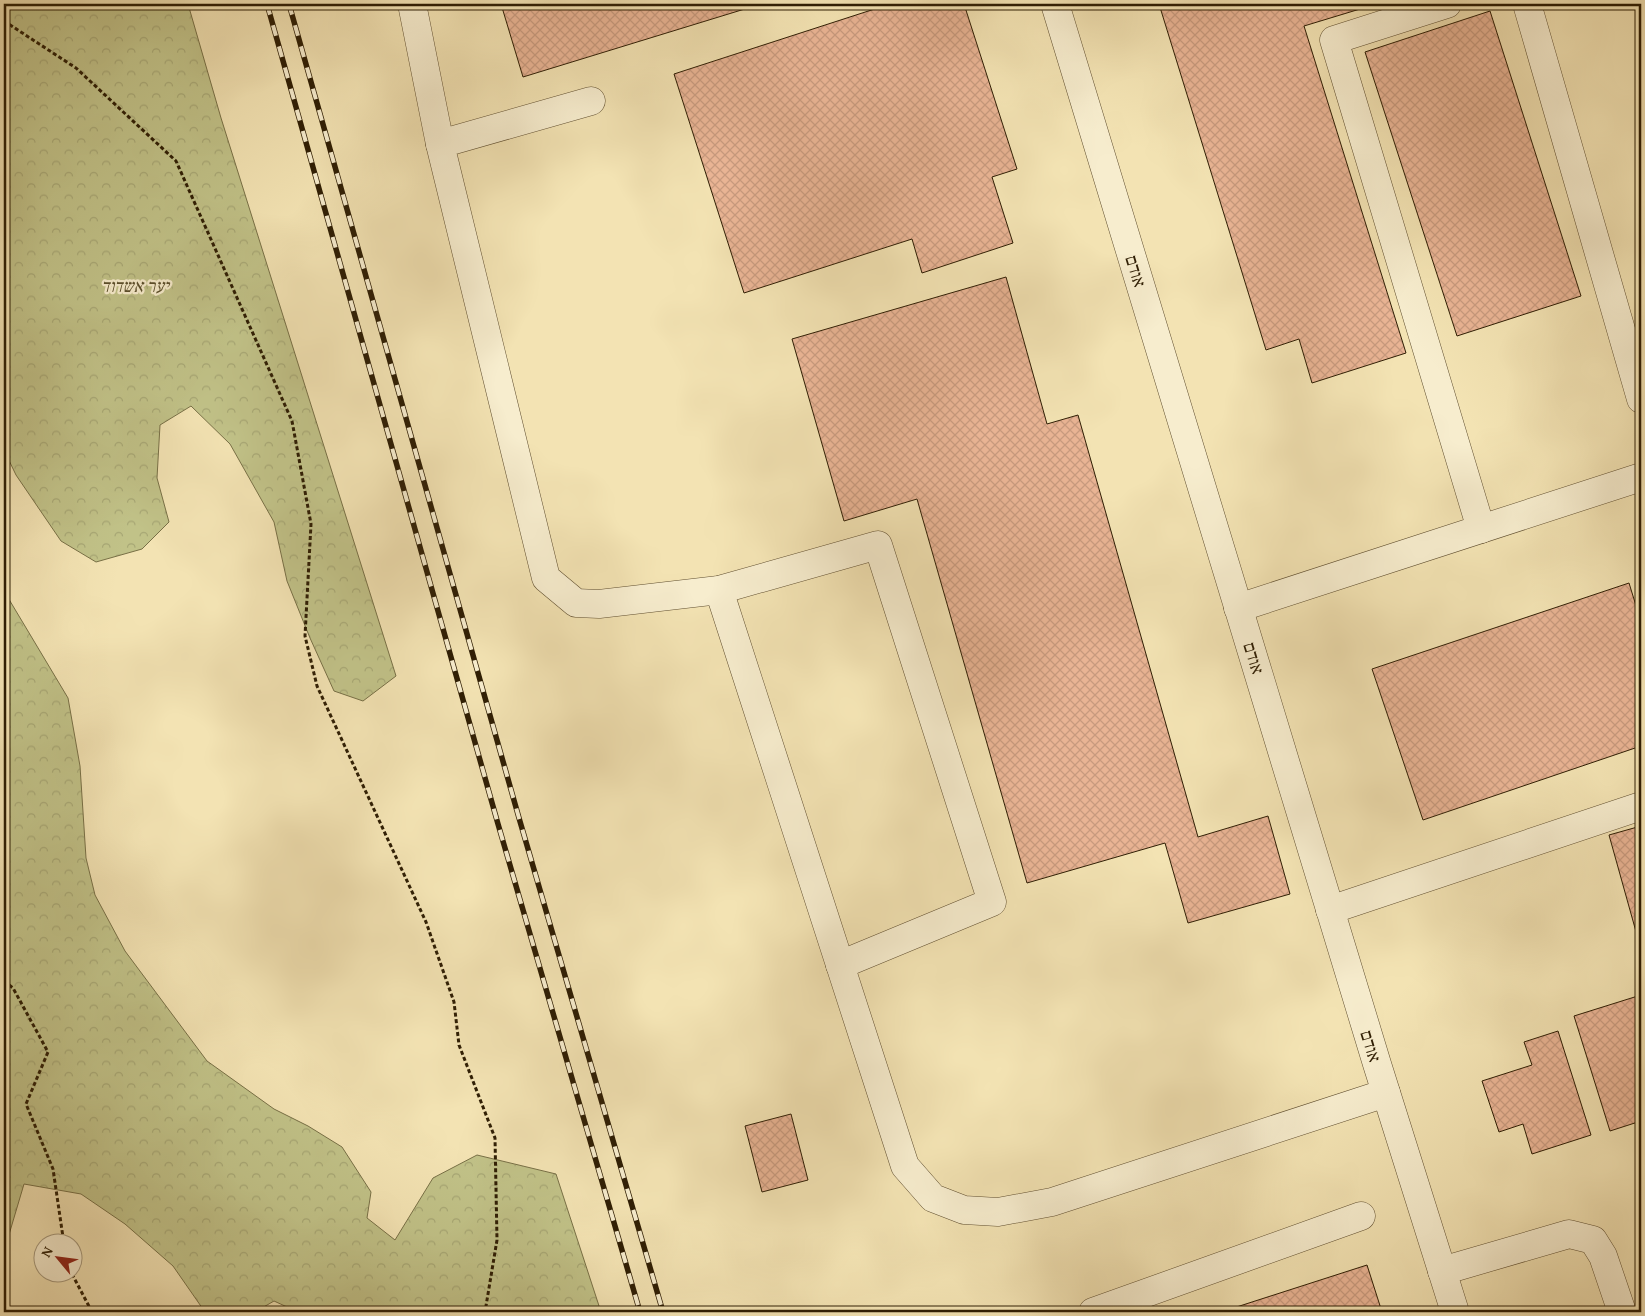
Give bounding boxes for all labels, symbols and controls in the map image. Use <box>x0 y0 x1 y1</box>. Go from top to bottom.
street label: אודם <box>1118 252 1154 290</box>
park label: יער אשדוד <box>101 272 171 299</box>
street label: אודם <box>1236 639 1272 677</box>
street label: אודם <box>1353 1027 1389 1065</box>
north arrow <box>32 1234 82 1284</box>
text: N <box>36 1242 58 1261</box>

